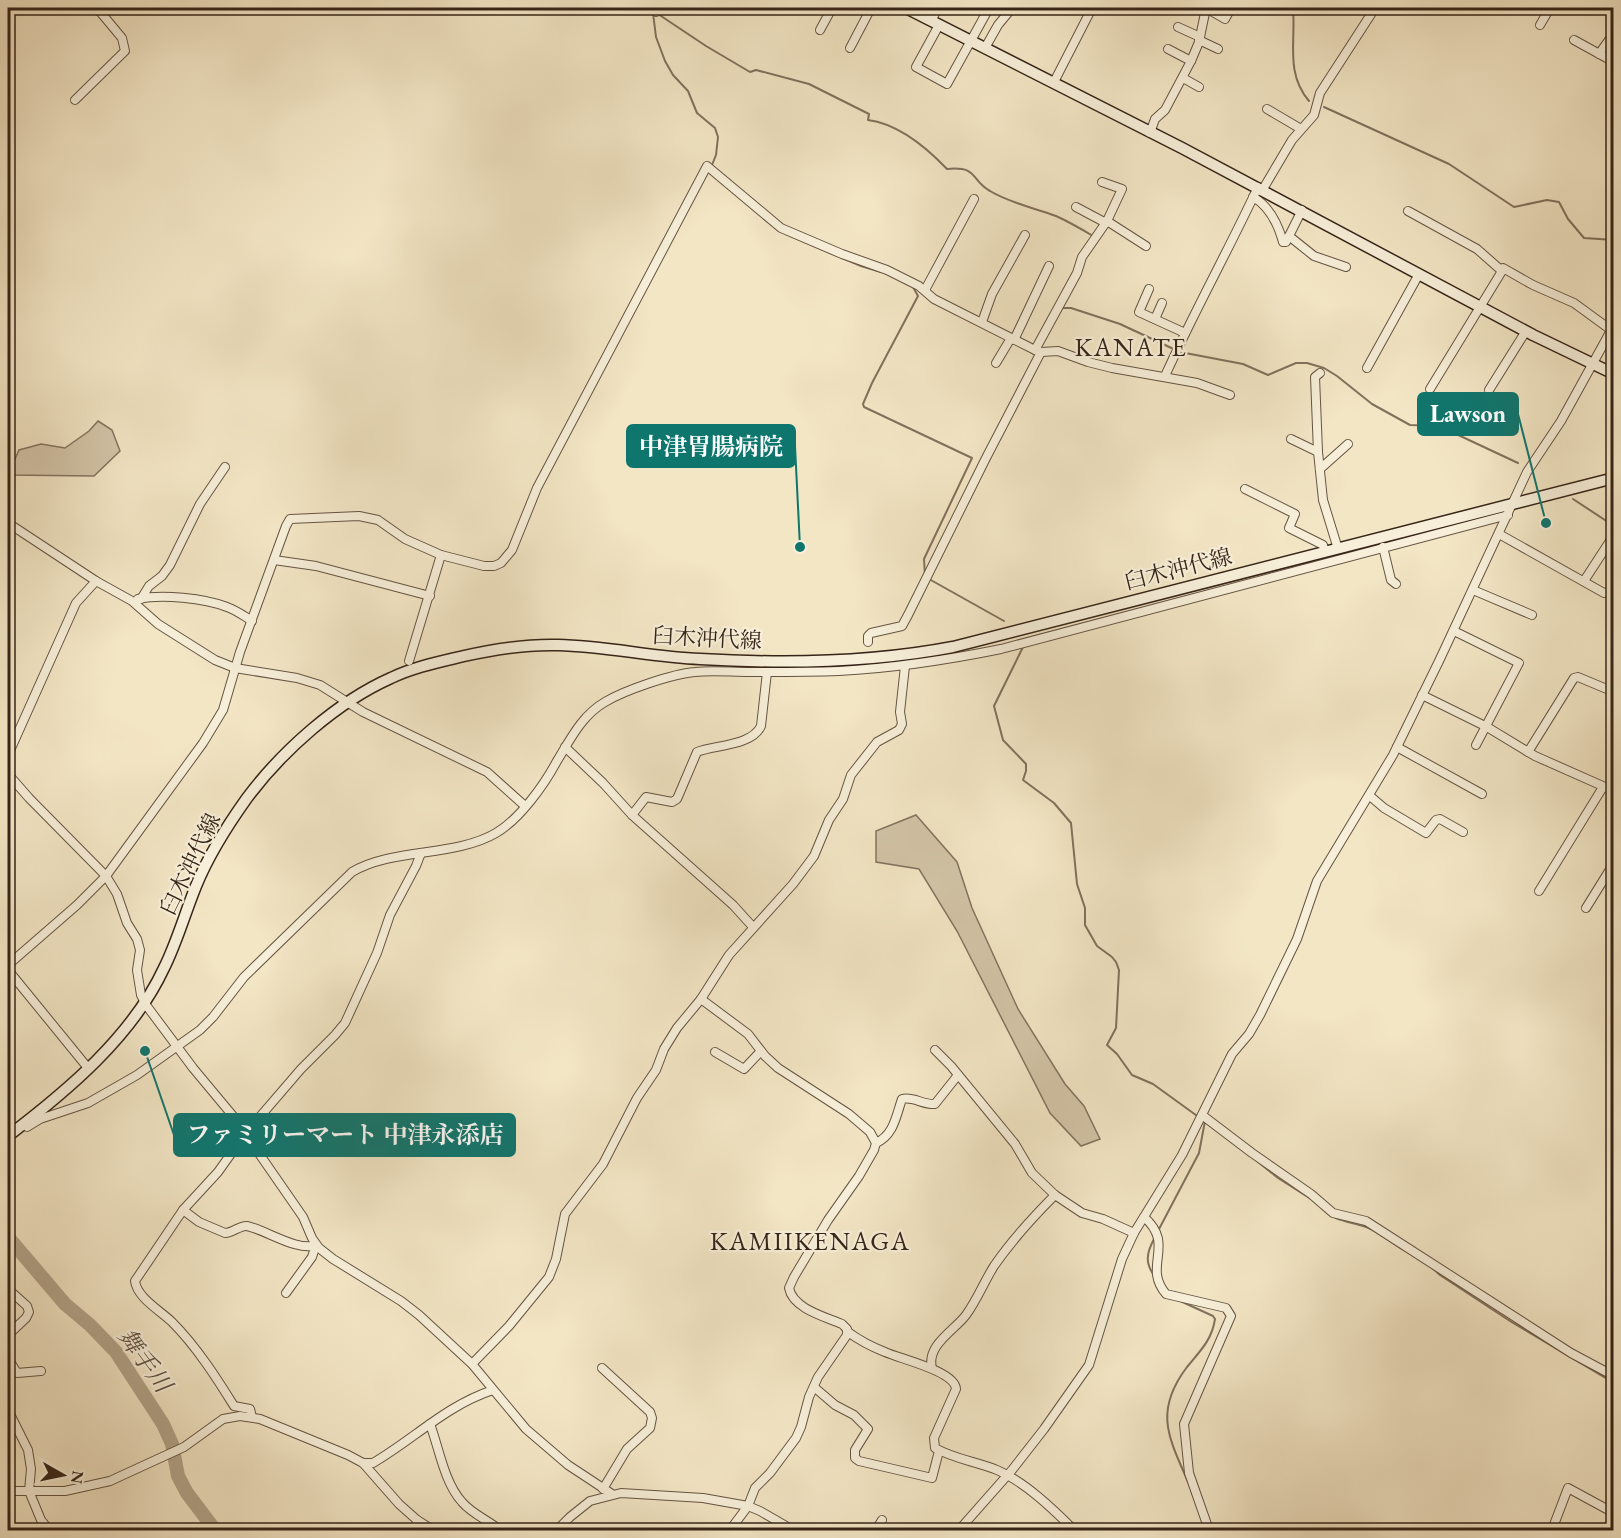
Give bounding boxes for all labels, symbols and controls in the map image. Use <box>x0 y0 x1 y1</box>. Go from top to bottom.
district label: KANATE <box>1075 330 1187 364</box>
callout: Lawson <box>1418 393 1518 435</box>
text: Lawson <box>1430 398 1506 429</box>
callout: 中津胃腸病院 <box>627 425 795 467</box>
text: 中津胃腸病院 <box>639 431 783 462</box>
street label: 臼木沖代線 <box>1121 542 1235 596</box>
street label: 臼木沖代線 <box>651 621 763 655</box>
street label: 臼木沖代線 <box>153 808 227 920</box>
callout: ファミリーマート 中津永添店 <box>174 1114 515 1156</box>
text: ファミリーマート 中津永添店 <box>186 1119 504 1150</box>
district label: KAMIIKENAGA <box>710 1224 910 1258</box>
water label: 舞手川 <box>111 1322 180 1401</box>
north arrow <box>33 1445 93 1505</box>
text: N <box>66 1469 89 1485</box>

